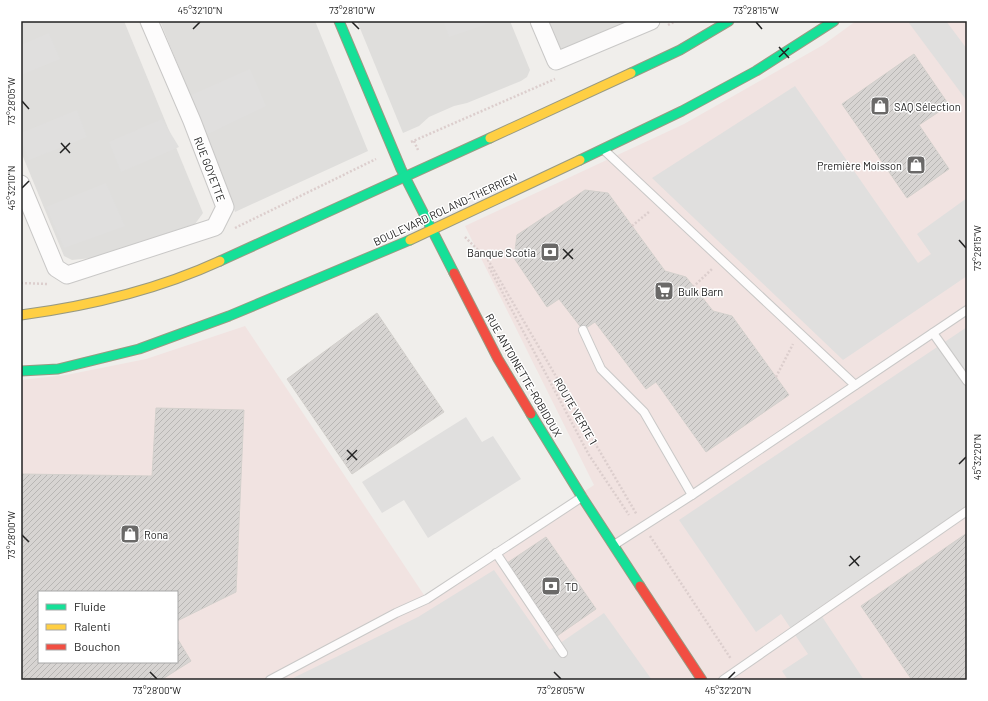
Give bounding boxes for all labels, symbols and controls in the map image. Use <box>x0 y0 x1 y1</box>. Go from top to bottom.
text: 45°32'10"N <box>178 4 222 16</box>
text: 73°28'10"W <box>329 4 375 16</box>
text: 73°28'15"W <box>733 4 779 16</box>
text: 73°28'05"W <box>5 77 17 125</box>
shop icon: SAQ Sélection <box>869 95 891 117</box>
place label: SAQ Sélection <box>894 100 961 113</box>
street label: RUE GOYETTE <box>192 135 228 203</box>
shop icon: Première Moisson <box>905 154 927 176</box>
place label: Première Moisson <box>817 159 902 172</box>
text: 45°32'10"N <box>5 166 17 210</box>
street label: BOULEVARD ROLAND-THERRIEN <box>371 170 519 248</box>
text: 73°28'15"W <box>971 225 983 271</box>
bank icon: Banque Scotia <box>539 241 561 263</box>
place label: Banque Scotia <box>467 246 536 259</box>
supermarket icon: Bulk Barn <box>653 280 675 302</box>
place label: Bulk Barn <box>678 285 723 298</box>
street label: RUE ANTOINETTE-ROBIDOUX <box>483 311 565 439</box>
street label: ROUTE VERTE 1 <box>552 375 600 447</box>
text: 45°32'20"N <box>971 434 983 480</box>
text: 73°28'00"W <box>5 511 17 559</box>
shop icon: Rona <box>119 523 141 545</box>
place label: Rona <box>144 528 168 541</box>
bank icon: TD <box>540 575 562 597</box>
place label: TD <box>565 580 578 593</box>
legend <box>38 591 178 663</box>
text: Fluide <box>74 599 106 613</box>
text: Ralenti <box>74 619 111 633</box>
text: Bouchon <box>74 639 120 653</box>
text: 73°28'00"W <box>133 684 181 696</box>
text: 73°28'05"W <box>537 684 585 696</box>
text: 45°32'20"N <box>705 684 751 696</box>

